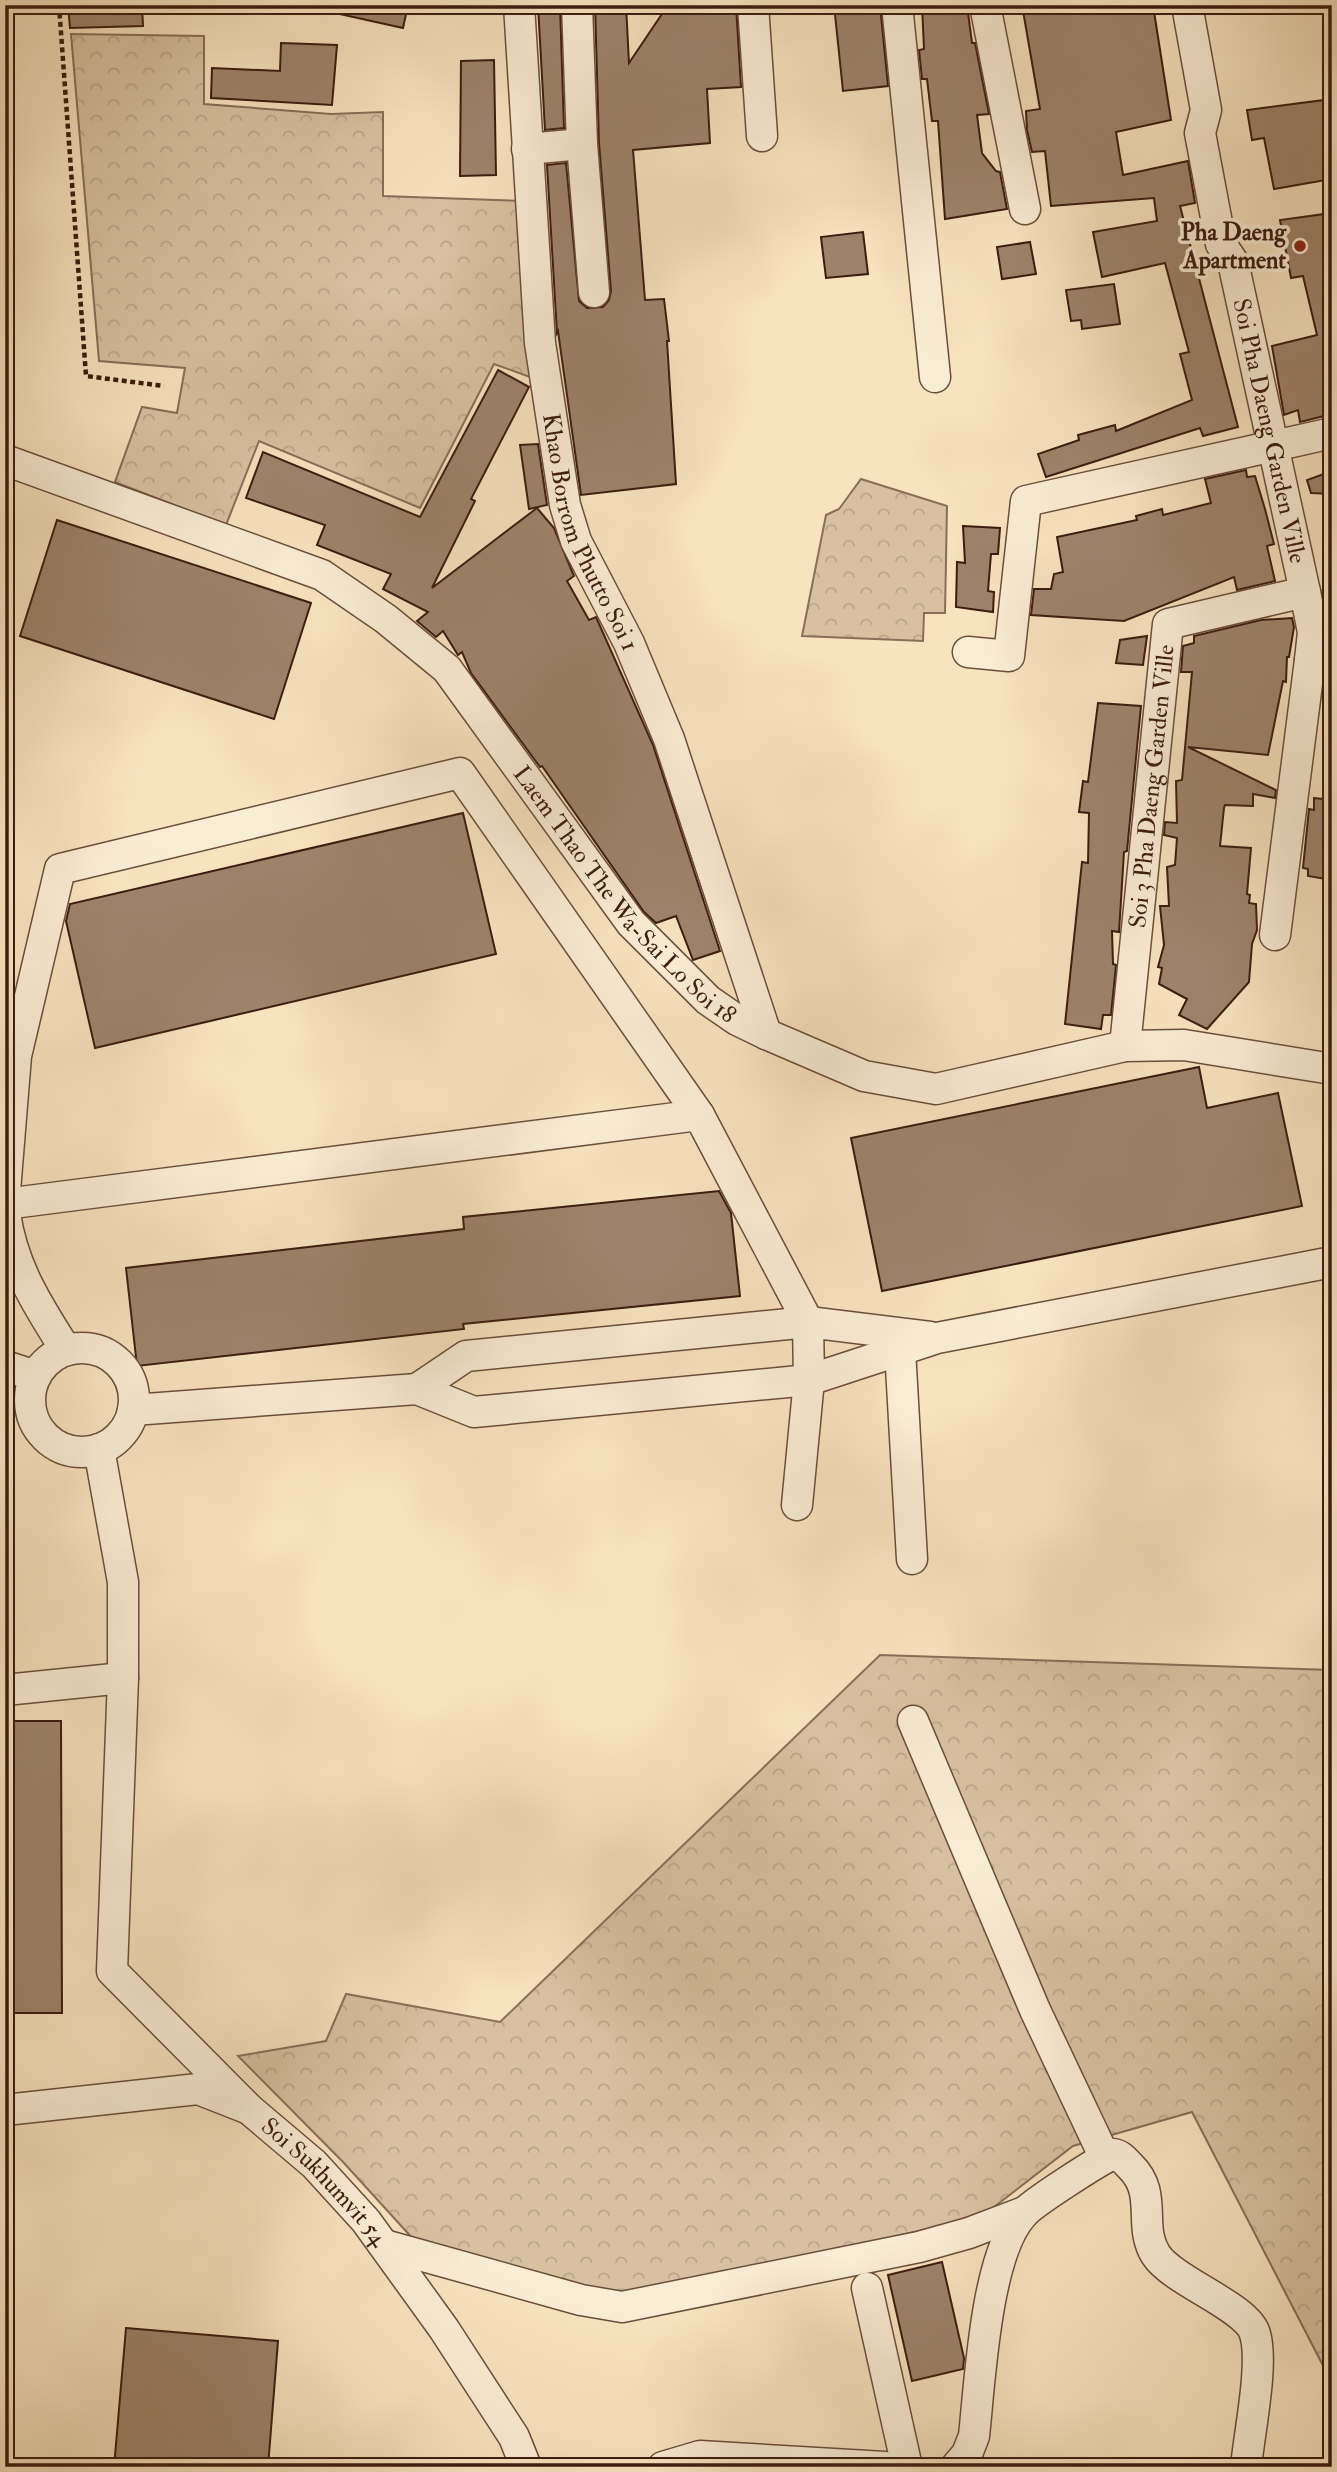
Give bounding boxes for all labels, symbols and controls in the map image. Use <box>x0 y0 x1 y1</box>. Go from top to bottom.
place label: Pha Daeng Apartment <box>1181 217 1287 276</box>
marker: Pha Daeng Apartment <box>1292 238 1308 254</box>
street label: Soi Pha Daeng Garden Ville <box>1225 296 1313 566</box>
street label: Khao Borrom Phutto Soi 1 <box>535 411 645 655</box>
street label: Soi 3 Pha Daeng Garden Ville <box>1122 643 1182 930</box>
street label: Laem Thao The Wa-Sai Lo Soi 18 <box>506 760 742 1031</box>
street label: Soi Sukhumvit 54 <box>254 2111 395 2253</box>

